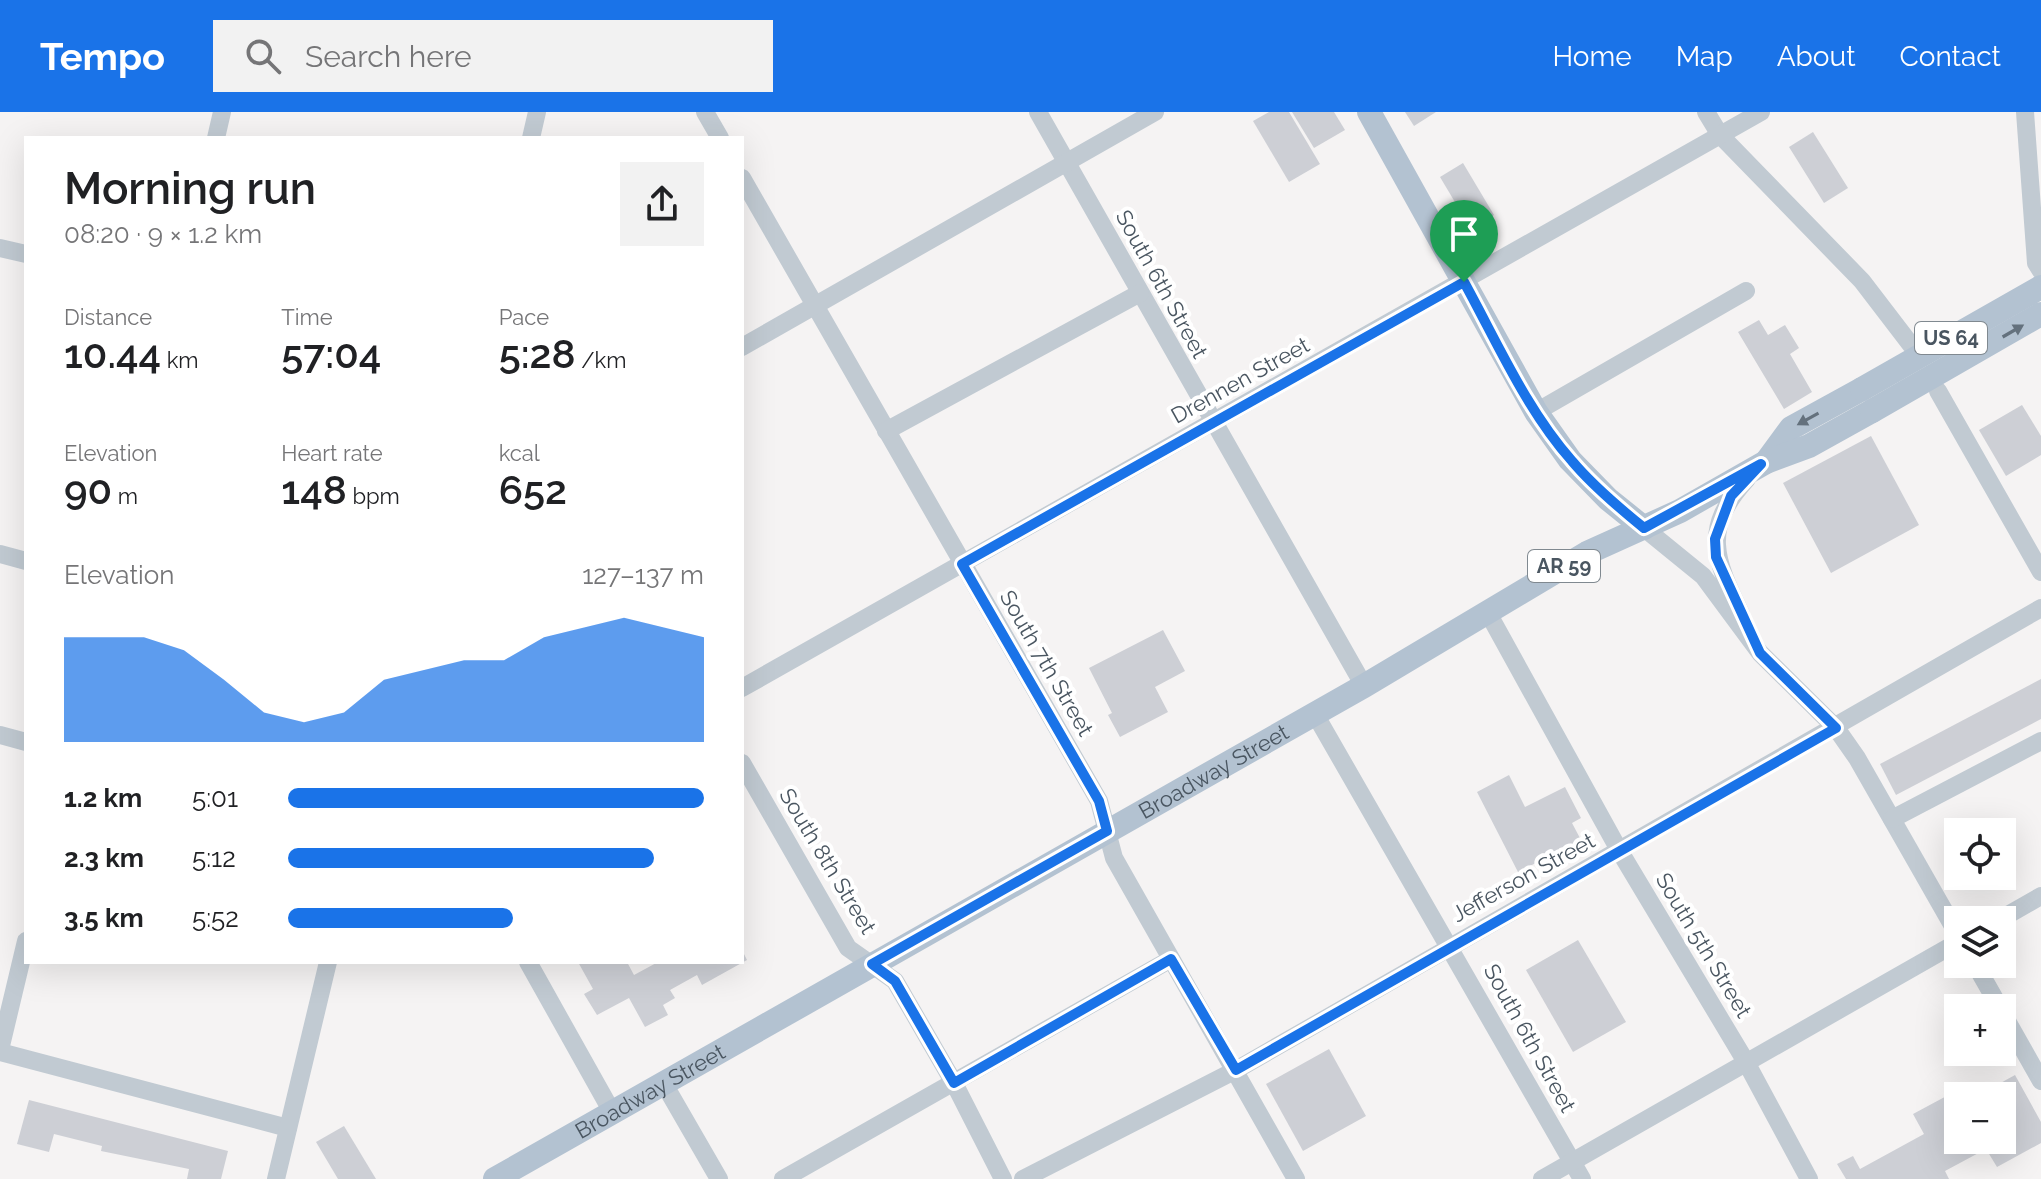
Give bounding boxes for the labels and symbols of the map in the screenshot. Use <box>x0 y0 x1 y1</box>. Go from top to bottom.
pin <box>1430 200 1498 282</box>
street label: South 6th Street <box>1111 205 1214 363</box>
road number: US 64 <box>1915 322 1987 354</box>
one-way arrow <box>2002 324 2024 338</box>
street label: Drennen Street <box>1166 331 1314 429</box>
one-way arrow <box>1797 412 1819 426</box>
road number: AR 59 <box>1528 550 1600 582</box>
street label: South 7th Street <box>995 586 1100 741</box>
street label: Broadway Street <box>1134 718 1293 824</box>
street label: South 8th Street <box>774 784 882 939</box>
street label: Jefferson Street <box>1447 827 1600 927</box>
street label: South 5th Street <box>1651 868 1758 1023</box>
street label: South 6th Street <box>1479 959 1582 1117</box>
street label: Broadway Street <box>570 1038 730 1144</box>

